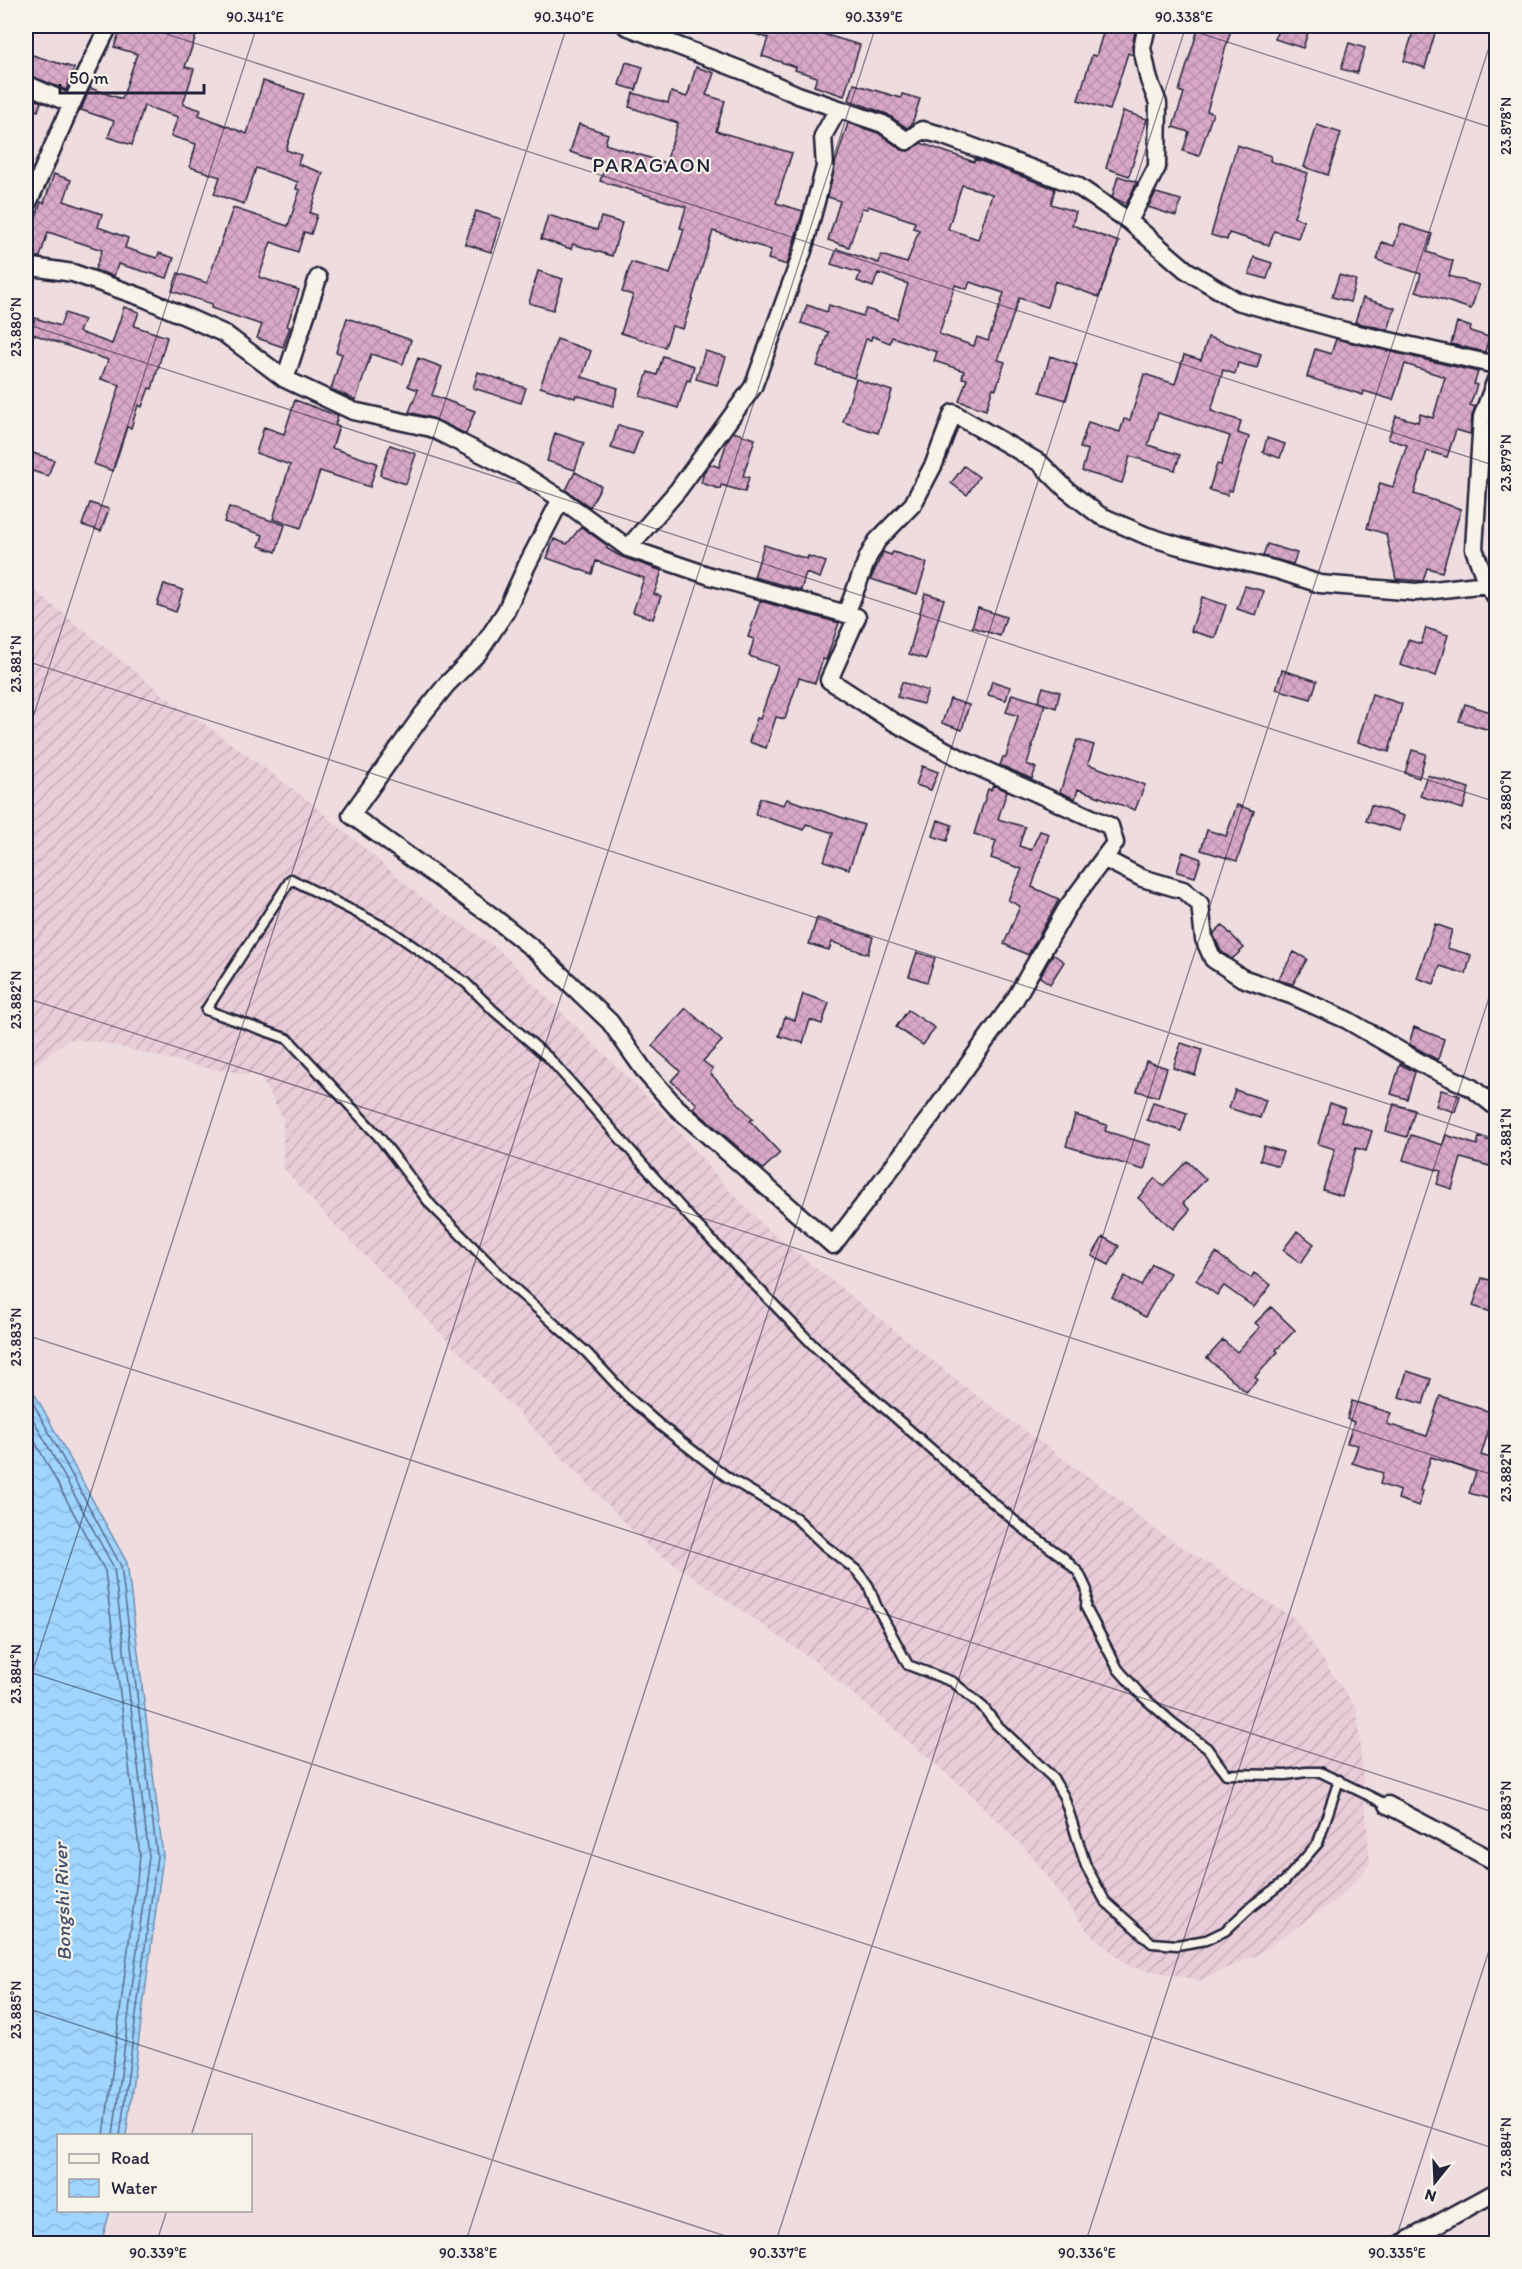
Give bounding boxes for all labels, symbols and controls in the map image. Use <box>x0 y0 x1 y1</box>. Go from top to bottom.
text: 90.341°E <box>226 8 284 26</box>
text: 90.340°E <box>534 8 594 26</box>
text: 90.339°E <box>845 8 903 26</box>
text: 90.338°E <box>1155 8 1213 26</box>
scale bar <box>60 57 204 95</box>
text: 50 m <box>69 67 109 89</box>
text: 23.878°N <box>1497 97 1515 155</box>
district label: PARAGAON <box>592 152 712 177</box>
text: 23.880°N <box>7 297 25 357</box>
text: 23.879°N <box>1497 434 1515 492</box>
text: 23.881°N <box>7 635 25 693</box>
text: 23.880°N <box>1497 770 1515 830</box>
text: 23.882°N <box>7 971 25 1029</box>
text: 23.881°N <box>1497 1108 1515 1166</box>
text: 23.883°N <box>7 1308 25 1366</box>
text: 23.882°N <box>1497 1444 1515 1502</box>
text: 23.884°N <box>7 1644 25 1704</box>
text: 23.883°N <box>1497 1781 1515 1839</box>
water label: Bongshi River <box>48 1841 76 1961</box>
text: 23.885°N <box>7 1981 25 2039</box>
text: 23.884°N <box>1497 2117 1515 2177</box>
legend <box>57 2134 252 2212</box>
text: Road <box>111 2147 150 2169</box>
north arrow <box>1405 2152 1465 2212</box>
text: Water <box>111 2177 157 2199</box>
text: N <box>1422 2185 1439 2206</box>
text: 90.339°E <box>129 2244 187 2262</box>
text: 90.338°E <box>439 2244 497 2262</box>
text: 90.337°E <box>749 2244 807 2262</box>
text: 90.336°E <box>1058 2244 1116 2262</box>
text: 90.335°E <box>1368 2244 1426 2262</box>

